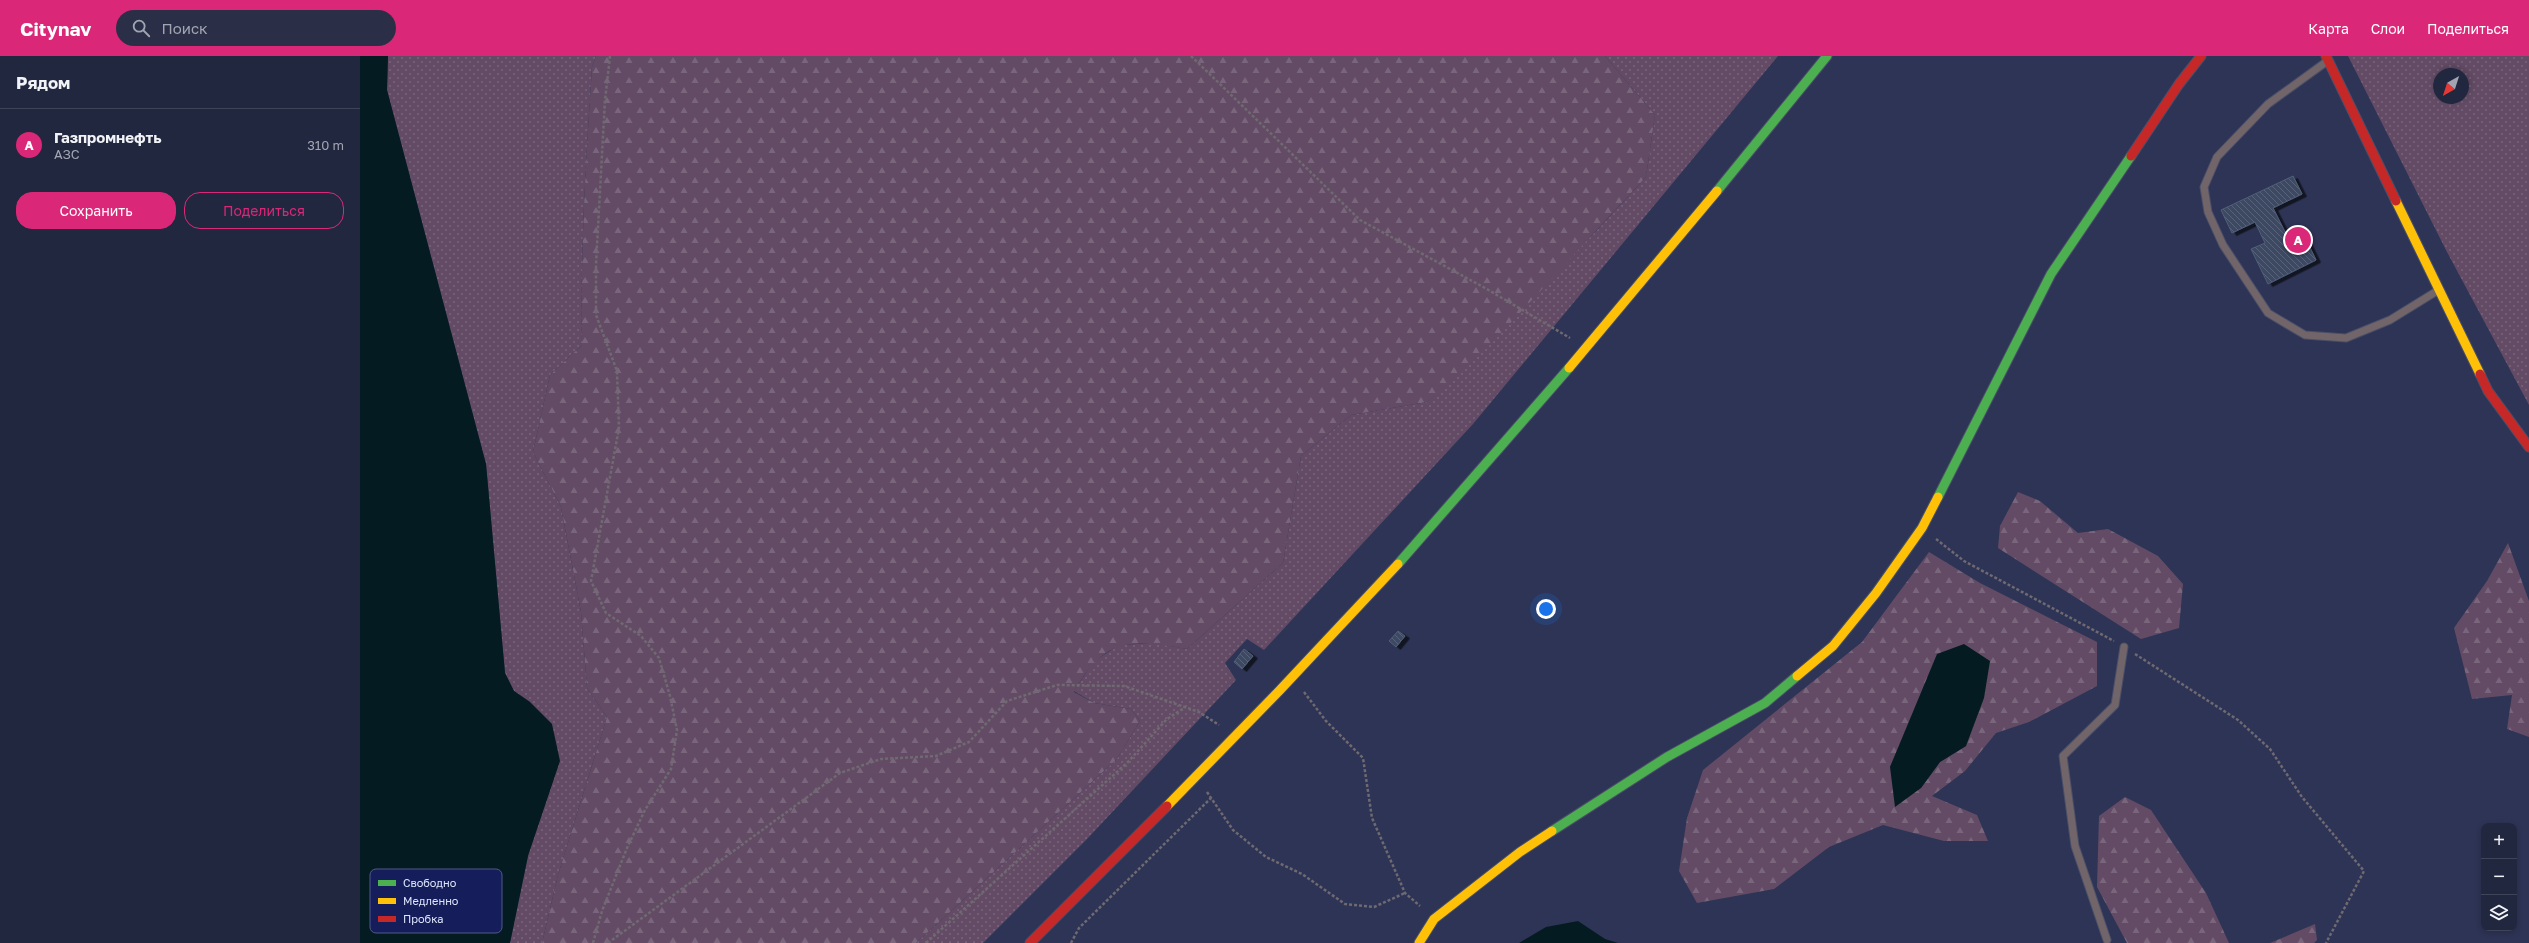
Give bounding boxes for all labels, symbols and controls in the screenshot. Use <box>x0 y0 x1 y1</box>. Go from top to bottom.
search box <box>116 10 396 46</box>
text: Citynav <box>20 17 92 40</box>
icon: search <box>130 17 152 39</box>
text: Поиск <box>162 19 208 37</box>
text: Карта <box>2308 20 2349 37</box>
text: Слои <box>2371 20 2405 37</box>
text: Поделиться <box>2427 20 2509 37</box>
north arrow <box>2433 68 2469 104</box>
text: Рядом <box>16 72 70 93</box>
text: Газпромнефть <box>54 128 162 146</box>
text: A <box>24 137 34 153</box>
text: 310 m <box>307 137 344 153</box>
text: АЗС <box>54 146 79 162</box>
button: Сохранить <box>16 192 176 229</box>
button: Поделиться <box>184 192 344 229</box>
pin: A <box>2285 225 2311 255</box>
your location <box>1536 599 1556 619</box>
map controls <box>2481 823 2517 931</box>
button: + <box>2481 823 2517 859</box>
button: − <box>2481 859 2517 895</box>
legend <box>370 869 502 933</box>
text: Свободно <box>403 876 457 889</box>
text: Медленно <box>403 894 459 907</box>
button: layers <box>2481 895 2517 931</box>
text: Пробка <box>403 912 444 925</box>

